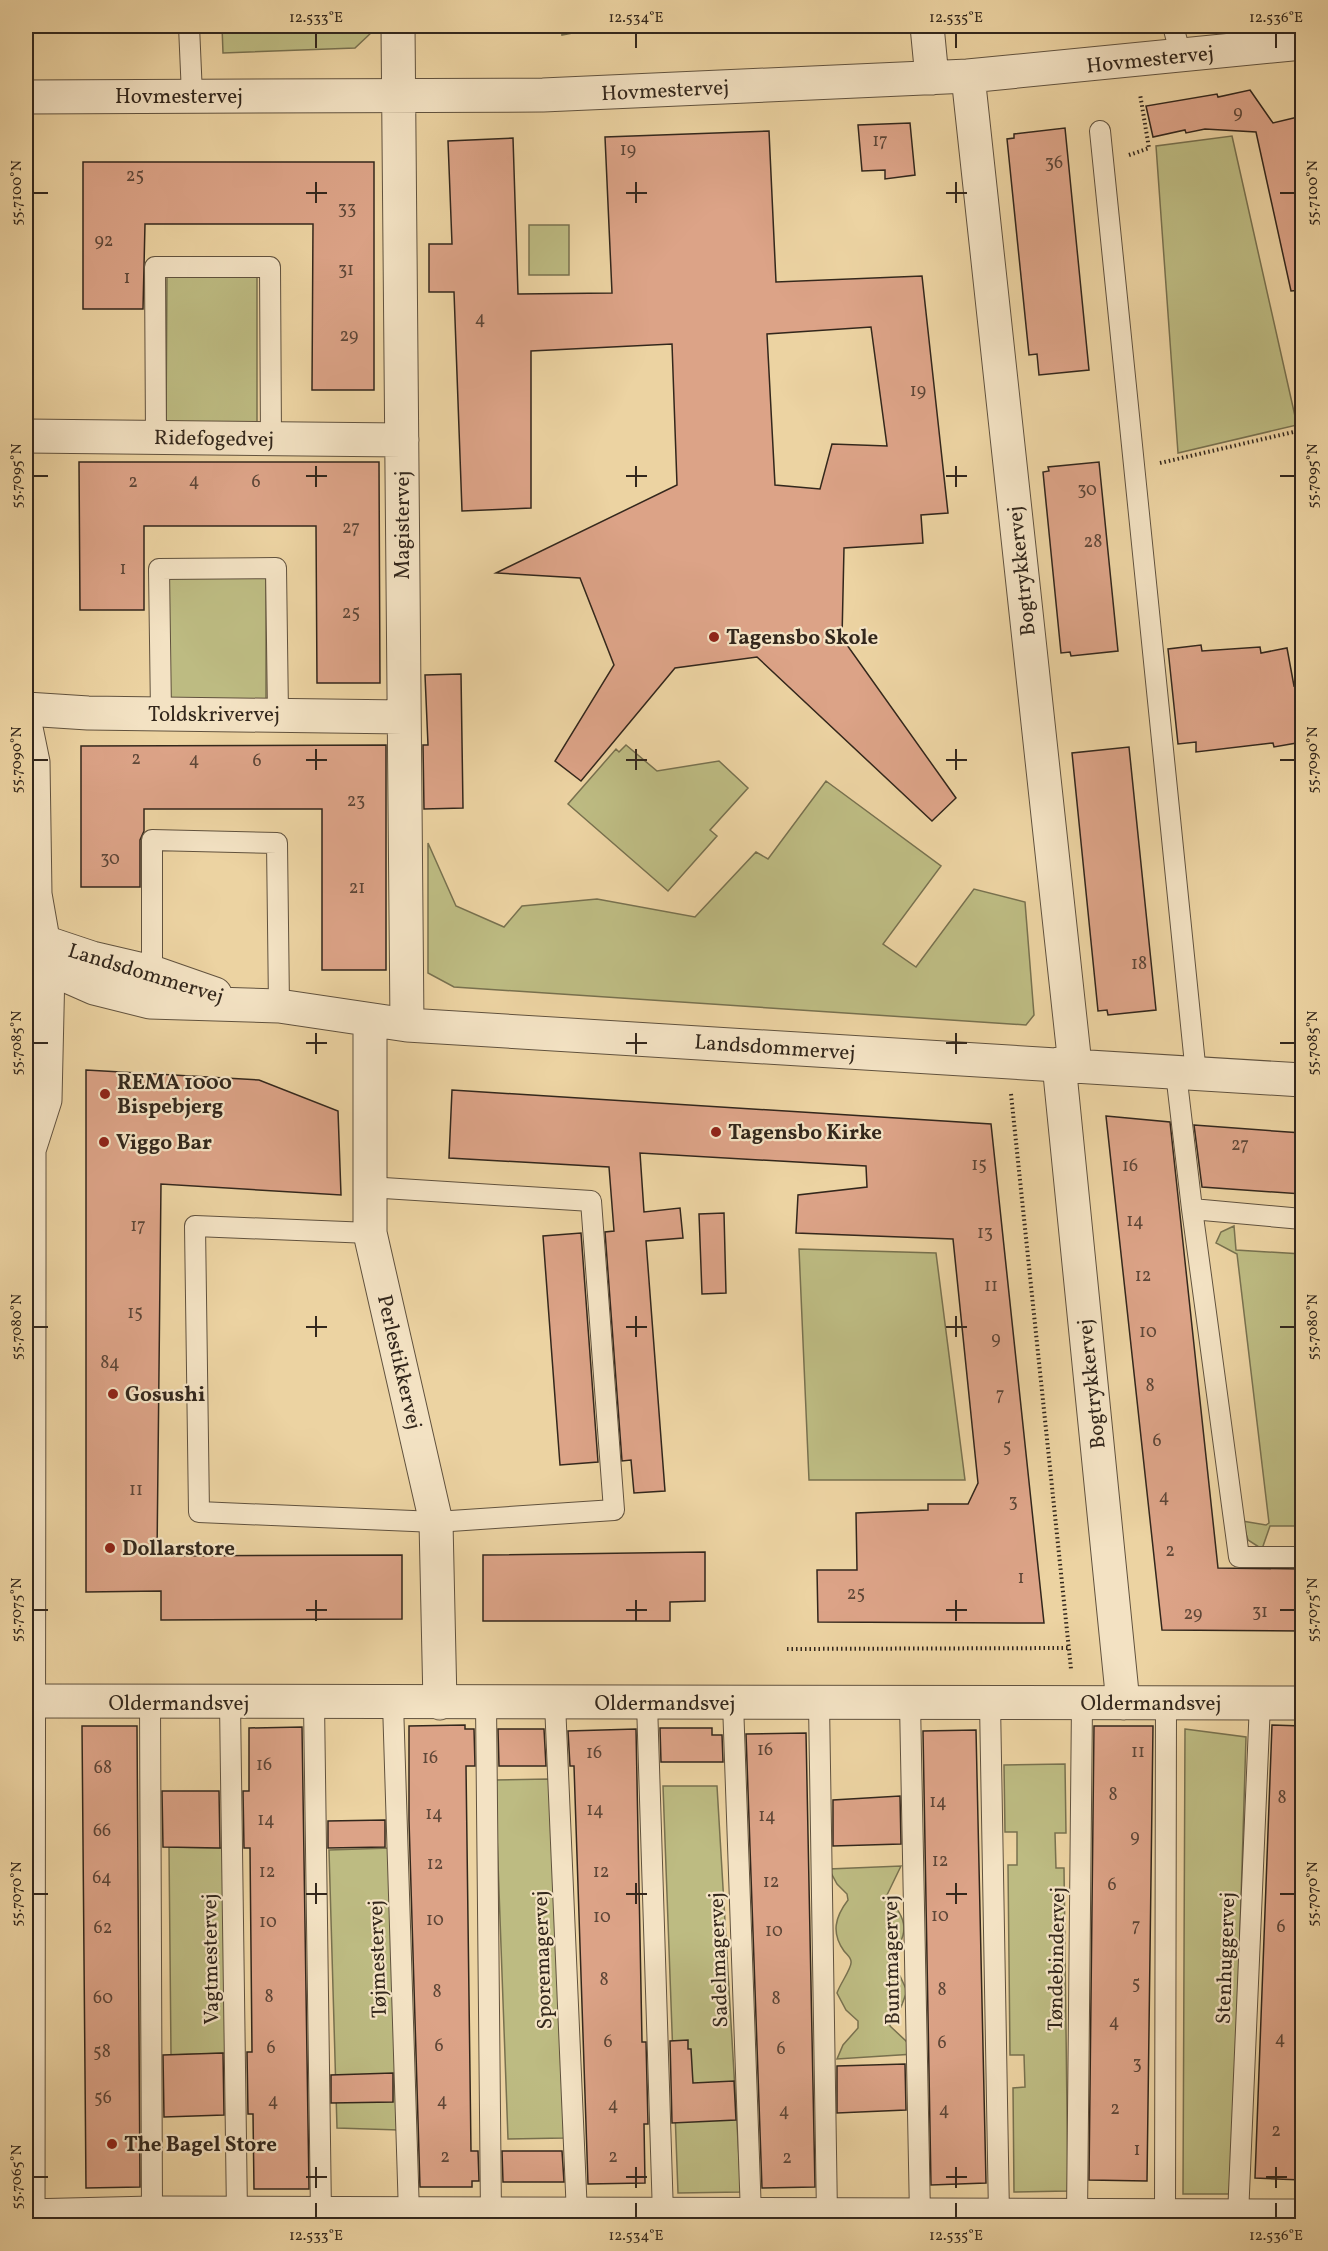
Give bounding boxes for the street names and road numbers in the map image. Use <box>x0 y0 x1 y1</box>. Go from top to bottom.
street label: Hovmestervej <box>1085 39 1215 82</box>
street label: Hovmestervej <box>600 74 730 109</box>
street label: Hovmestervej <box>115 83 243 112</box>
street label: Ridefogedvej <box>154 424 274 455</box>
street label: Magistervej <box>389 471 418 579</box>
street label: Bogtrykkervej <box>1001 504 1044 637</box>
street label: Toldskrivervej <box>148 701 280 730</box>
street label: Landsdommervej <box>64 937 227 1012</box>
street label: Landsdommervej <box>693 1028 856 1069</box>
street label: Perlestikkervej <box>369 1292 428 1433</box>
street label: Bogtrykkervej <box>1071 1317 1114 1450</box>
street label: Oldermandsvej <box>109 1690 250 1719</box>
street label: Oldermandsvej <box>595 1690 736 1719</box>
street label: Oldermandsvej <box>1081 1690 1222 1719</box>
street label: Tøndebindervej <box>1042 1887 1073 2031</box>
street label: Sporemagervej <box>527 1890 560 2030</box>
street label: Stenhuggervej <box>1210 1891 1243 2025</box>
street label: Sadelmagervej <box>703 1892 736 2028</box>
street label: Vagtmestervej <box>196 1893 227 2025</box>
street label: Buntmagervej <box>877 1895 908 2025</box>
street label: Tøjmestervej <box>362 1899 395 2018</box>

